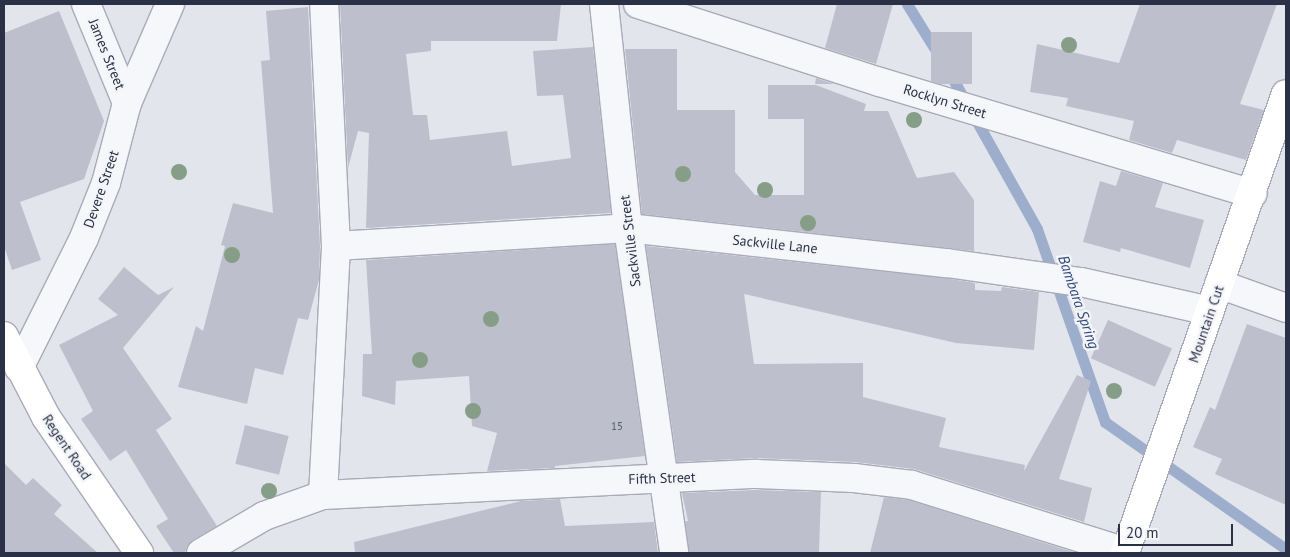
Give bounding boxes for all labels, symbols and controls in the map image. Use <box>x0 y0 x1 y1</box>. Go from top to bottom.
street label: James Street <box>85 16 129 92</box>
street label: Rocklyn Street <box>901 80 989 122</box>
street label: Devere Street <box>80 148 122 230</box>
street label: Sackville Street <box>616 194 644 288</box>
street label: Sackville Lane <box>732 231 818 257</box>
water label: Bambara Spring <box>1055 253 1103 351</box>
street label: Mountain Cut <box>1185 283 1227 365</box>
street label: Regent Road <box>39 411 95 483</box>
house number: 15 <box>611 419 623 433</box>
street label: Fifth Street <box>628 468 696 488</box>
scale bar <box>1120 514 1235 546</box>
text: 20 m <box>1126 523 1159 542</box>

